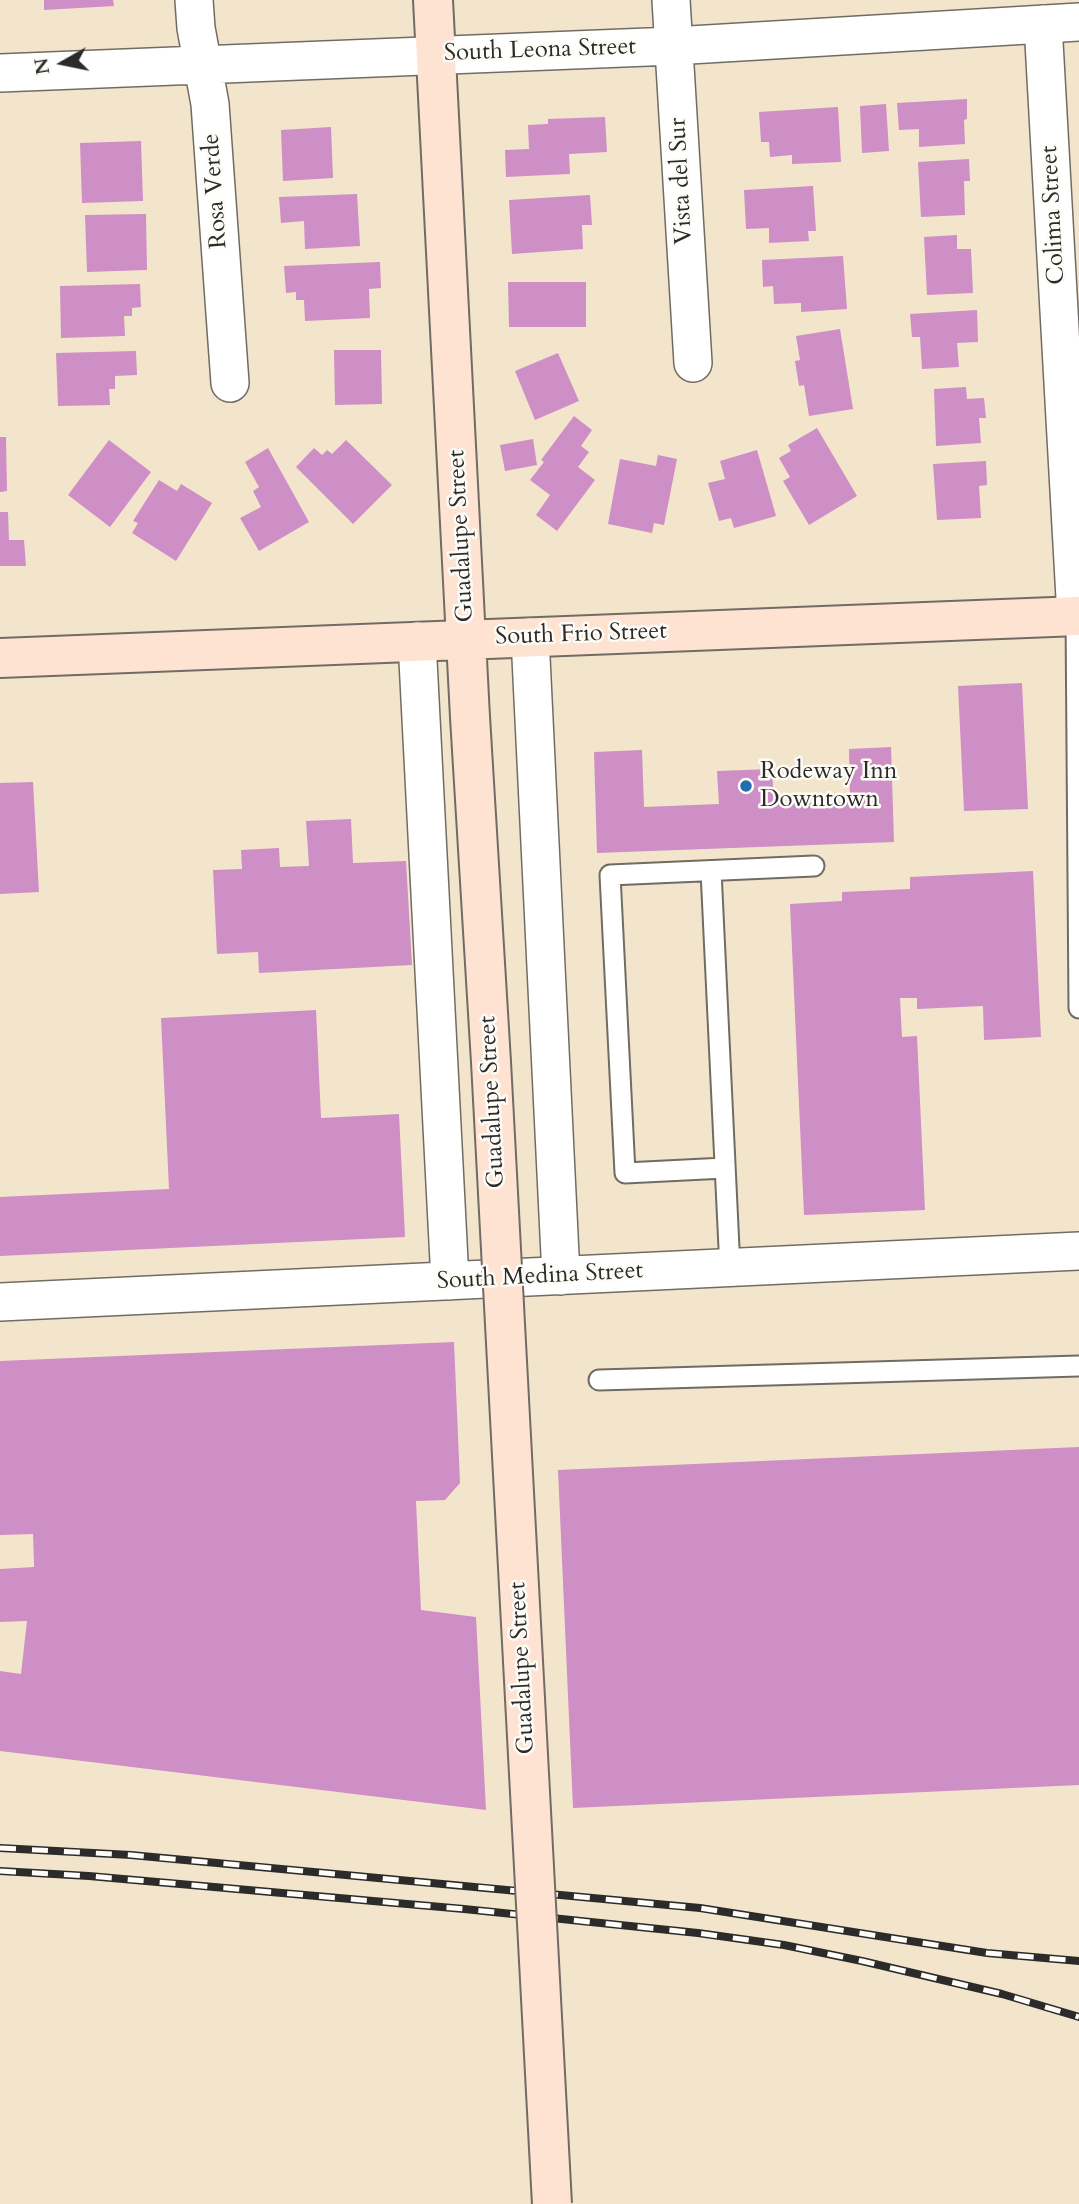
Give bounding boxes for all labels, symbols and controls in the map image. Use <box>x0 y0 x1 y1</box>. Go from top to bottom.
north arrow <box>28 28 98 98</box>
street label: South Leona Street <box>444 33 636 69</box>
text: N <box>28 56 56 76</box>
street label: Vista del Sur <box>664 117 700 245</box>
street label: Rosa Verde <box>198 132 234 250</box>
street label: Colima Street <box>1036 145 1072 285</box>
street label: Guadalupe Street <box>443 449 481 623</box>
street label: South Frio Street <box>495 618 667 652</box>
place label: Rodeway Inn Downtown <box>760 758 897 814</box>
marker: Rodeway Inn Downtown <box>738 778 754 794</box>
street label: Guadalupe Street <box>474 1015 512 1189</box>
street label: South Medina Street <box>436 1257 644 1297</box>
street label: Guadalupe Street <box>504 1581 542 1755</box>

